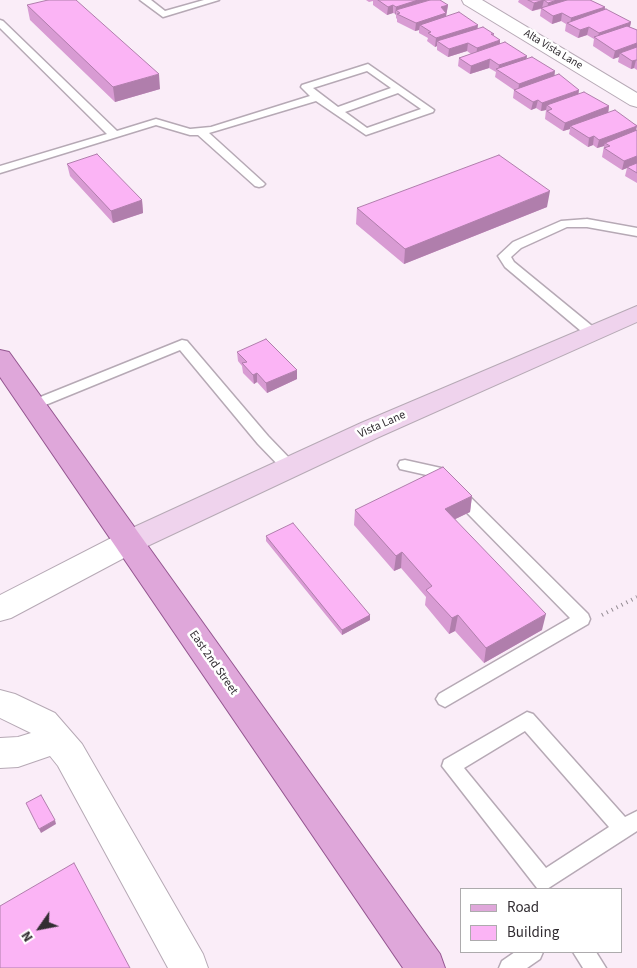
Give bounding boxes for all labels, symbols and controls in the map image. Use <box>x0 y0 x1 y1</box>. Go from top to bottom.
street label: Alta Vista Lane <box>521 27 585 73</box>
street label: Vista Lane <box>356 408 408 442</box>
street label: East 2nd Street <box>186 628 240 698</box>
legend <box>460 888 622 953</box>
text: Road <box>507 897 539 918</box>
north arrow <box>15 903 65 953</box>
text: Building <box>507 922 559 943</box>
text: N <box>16 927 38 946</box>

